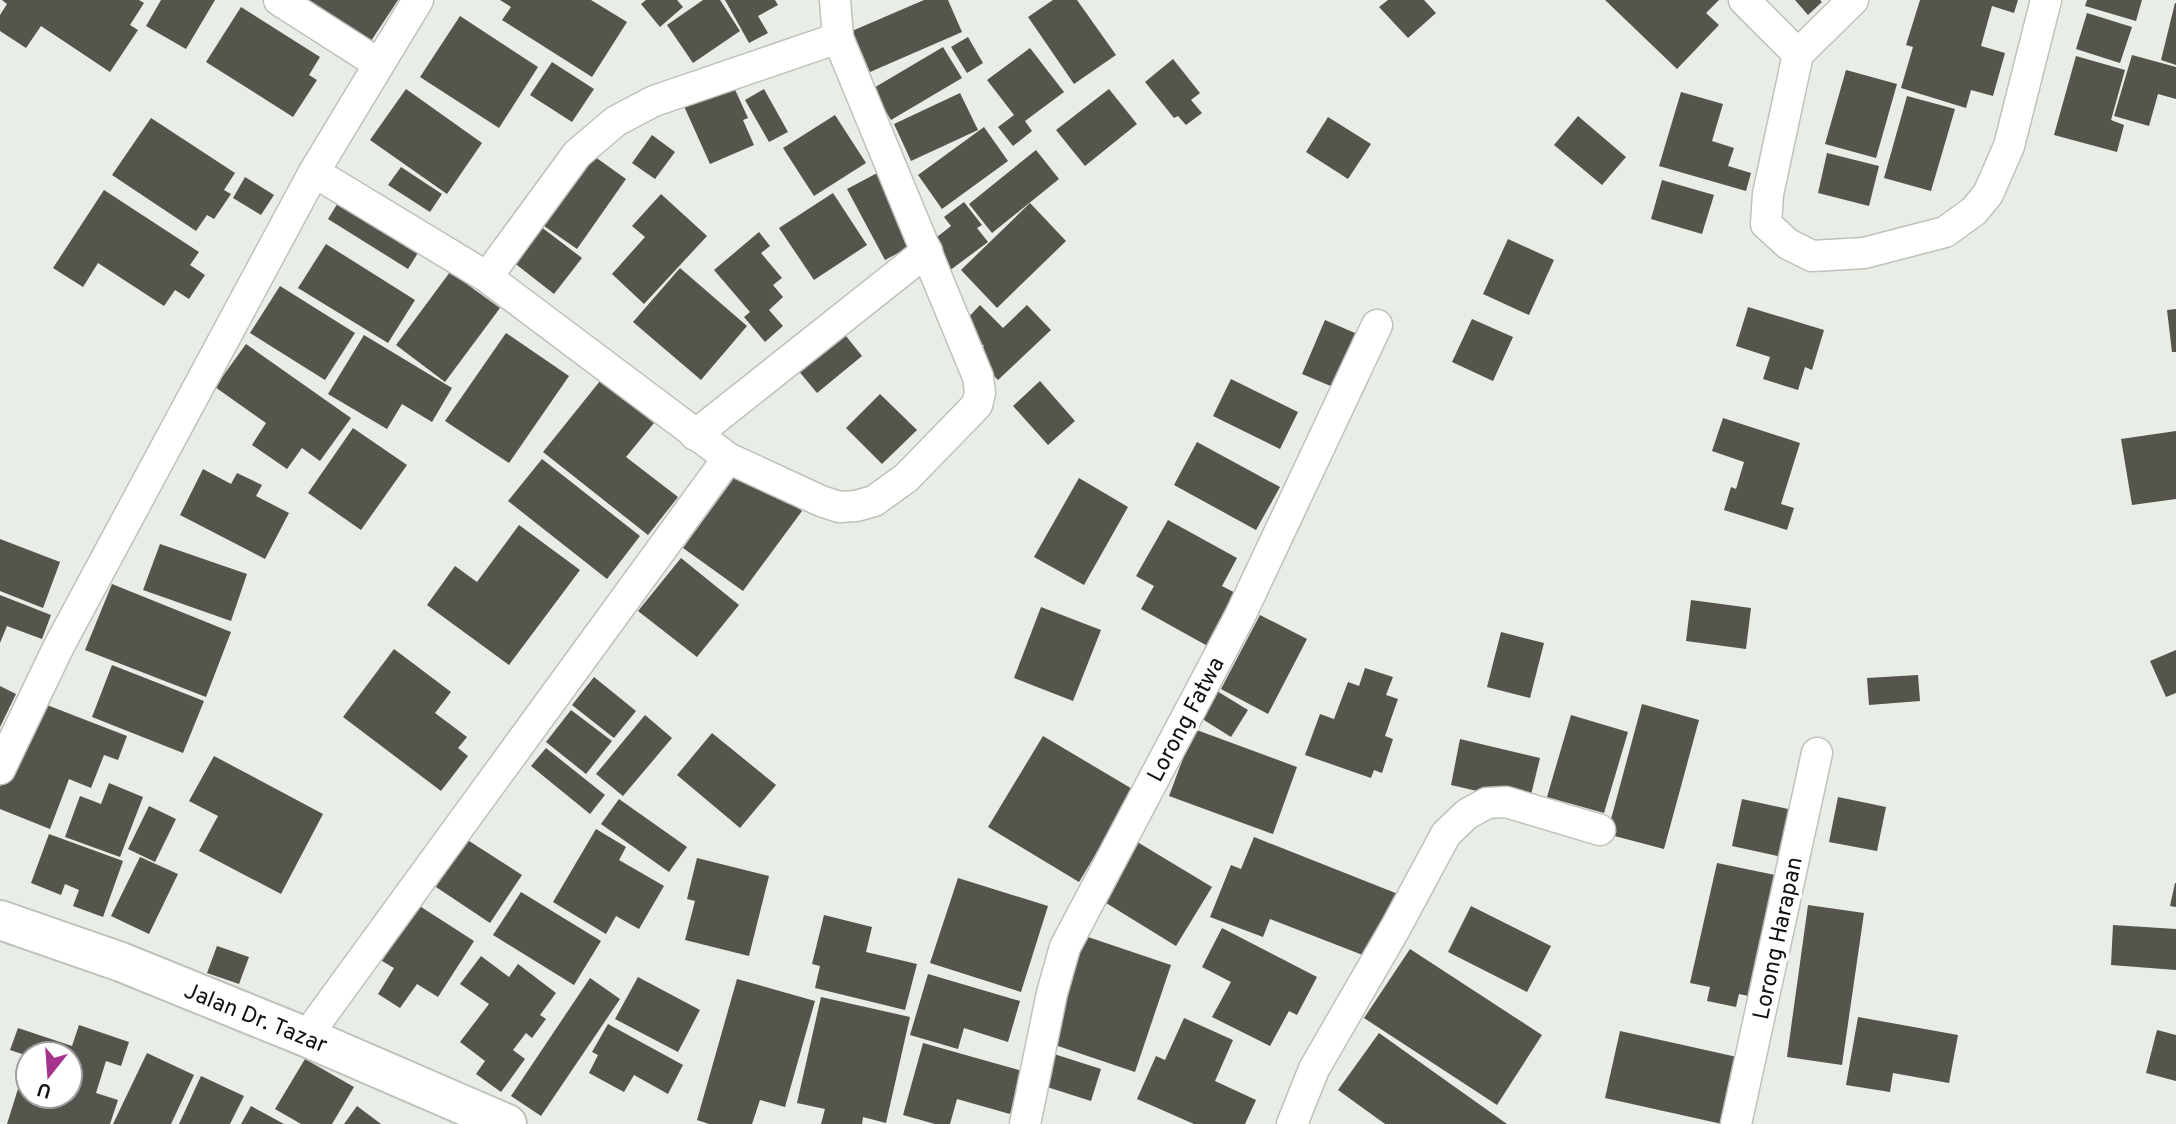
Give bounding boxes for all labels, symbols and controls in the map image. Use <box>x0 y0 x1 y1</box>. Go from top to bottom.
street label: Lorong Fatwa <box>1142 653 1232 788</box>
street label: Lorong Harapan <box>1748 854 1811 1023</box>
street label: Jalan Dr. Tazar <box>179 977 331 1061</box>
north arrow <box>14 1040 84 1110</box>
text: U <box>35 1076 55 1103</box>

